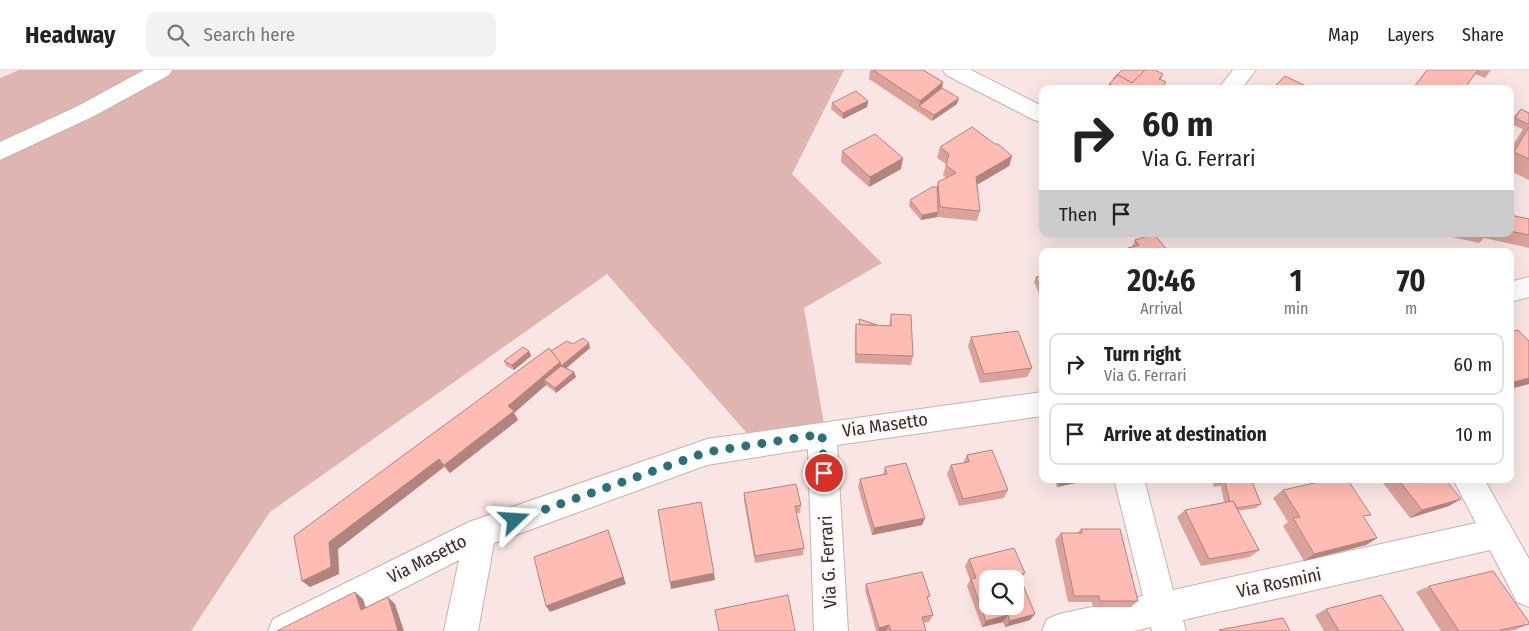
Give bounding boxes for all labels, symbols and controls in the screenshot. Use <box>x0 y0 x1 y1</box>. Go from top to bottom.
search box <box>146 12 496 57</box>
text: Headway <box>25 21 116 49</box>
icon: search <box>164 21 192 49</box>
text: Search here <box>204 23 295 46</box>
text: Map <box>1328 24 1359 46</box>
text: Layers <box>1387 24 1434 46</box>
text: Share <box>1462 24 1504 46</box>
text: 60 m <box>1142 103 1213 145</box>
icon: right <box>1059 105 1124 170</box>
text: Via G. Ferrari <box>1142 145 1256 172</box>
icon: arrive <box>1107 200 1135 228</box>
text: Then <box>1059 203 1097 226</box>
text: 20:46 <box>1127 263 1195 299</box>
text: 1 <box>1290 263 1302 299</box>
text: 70 <box>1397 263 1426 299</box>
text: Arrival <box>1140 299 1183 318</box>
text: min <box>1284 299 1308 318</box>
text: m <box>1405 299 1417 318</box>
text: Turn right <box>1104 343 1181 366</box>
icon: right <box>1061 350 1089 378</box>
text: 60 m <box>1454 353 1492 376</box>
text: Via G. Ferrari <box>1104 366 1187 385</box>
street label: Via Masetto <box>841 408 929 442</box>
icon: arrive <box>1061 420 1089 448</box>
text: Arrive at destination <box>1104 423 1267 446</box>
text: 10 m <box>1456 423 1492 446</box>
pin <box>803 452 845 494</box>
icon: arrive <box>810 459 838 487</box>
position arrow <box>488 493 540 545</box>
street label: Via G. Ferrari <box>815 515 841 609</box>
street label: Via Masetto <box>384 530 470 588</box>
street label: Via Rosmini <box>1235 563 1323 603</box>
map controls <box>979 570 1024 615</box>
button: search <box>979 570 1024 615</box>

